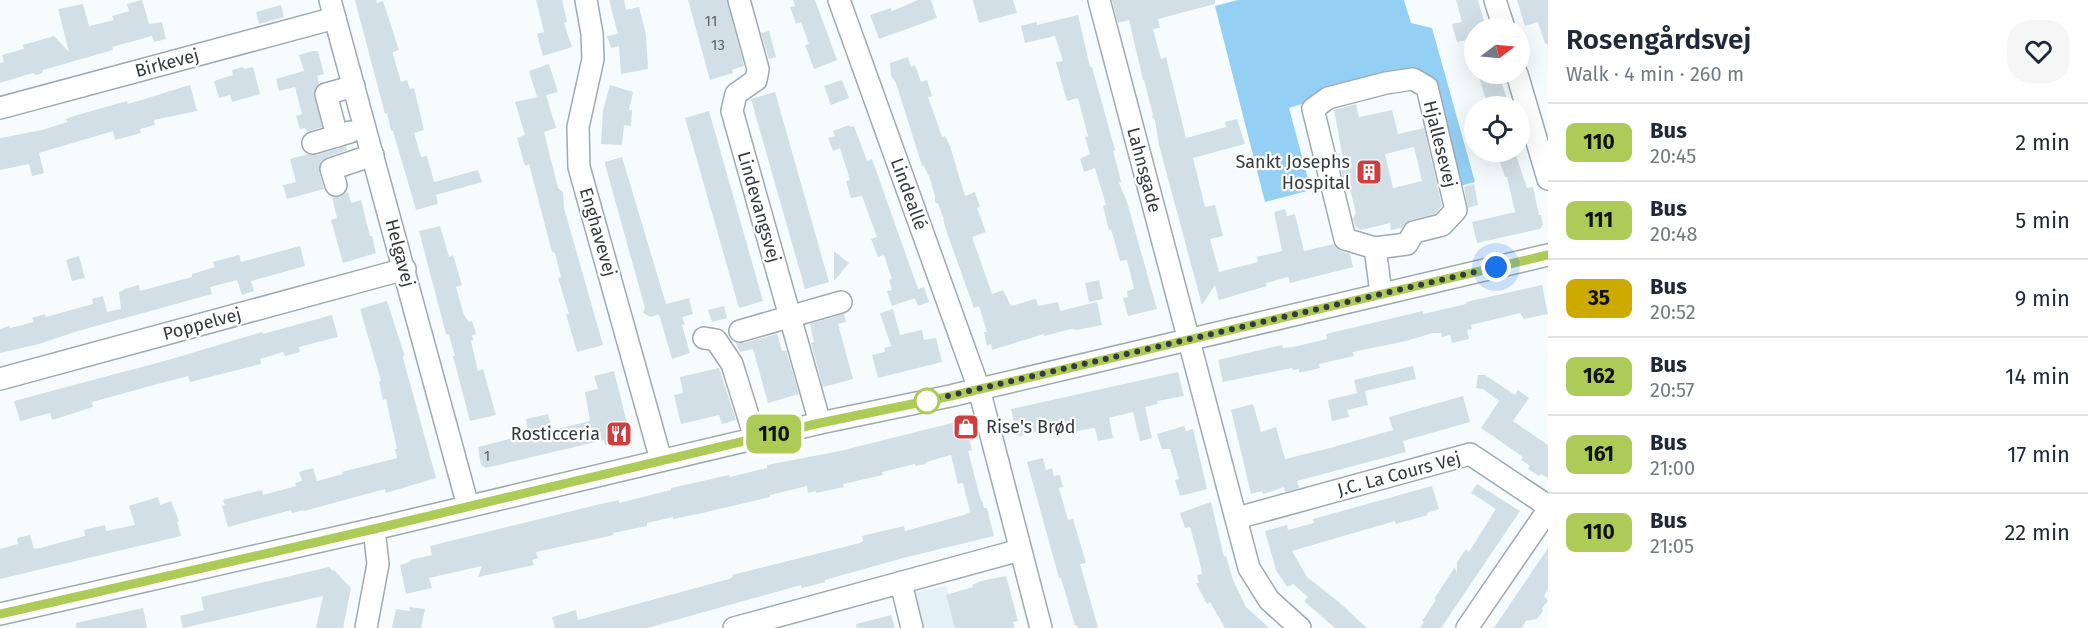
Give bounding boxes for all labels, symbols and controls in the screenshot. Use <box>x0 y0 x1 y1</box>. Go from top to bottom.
house number: 11 <box>705 12 717 30</box>
north arrow <box>1464 18 1530 84</box>
map controls <box>1464 18 1530 162</box>
button: heart <box>2007 20 2070 83</box>
text: Rosengårdsvej <box>1566 23 1751 56</box>
house number: 13 <box>711 36 725 54</box>
street label: Birkevej <box>133 44 201 82</box>
text: Walk · 4 min · 260 m <box>1566 62 1744 86</box>
button: locate <box>1464 96 1530 162</box>
street label: Hjallesevej <box>1419 98 1461 190</box>
text: Bus <box>1650 117 1687 144</box>
street label: Lahnsgade <box>1122 125 1166 215</box>
text: 110 <box>1583 129 1615 155</box>
text: 2 min <box>2015 129 2070 156</box>
text: 20:45 <box>1650 144 1696 168</box>
street label: Lindevangsvej <box>733 149 785 265</box>
place label: Sankt Josephs Hospital <box>1236 151 1350 194</box>
street label: Lindeallé <box>886 155 932 233</box>
building icon: Sankt Josephs Hospital <box>1354 157 1384 187</box>
street label: Enghavevej <box>575 185 621 279</box>
text: Bus <box>1650 195 1687 222</box>
text: 111 <box>1585 207 1613 233</box>
text: 5 min <box>2015 207 2070 234</box>
street label: Helgavej <box>380 217 420 289</box>
text: 20:48 <box>1650 222 1697 246</box>
your location <box>1481 252 1511 282</box>
text: Bus <box>1650 273 1687 300</box>
text: 35 <box>1588 285 1610 311</box>
text: 9 min <box>2015 285 2070 312</box>
text: 20:52 <box>1650 300 1696 324</box>
street label: Poppelvej <box>160 303 244 345</box>
text: Bus <box>1650 351 1687 378</box>
text: 162 <box>1583 363 1615 389</box>
text: 14 min <box>2005 363 2070 390</box>
text: 20:57 <box>1650 378 1694 402</box>
unlabelled marker <box>914 388 940 414</box>
shop icon: Rise's Brød <box>951 412 981 442</box>
line badge: 110 <box>740 414 808 454</box>
place label: Rise's Brød <box>986 416 1076 438</box>
restaurant icon: Rosticceria <box>604 419 634 449</box>
text: 110 <box>758 421 790 447</box>
place label: Rosticceria <box>511 423 600 445</box>
text: Bus <box>1650 429 1687 456</box>
text: 161 <box>1584 441 1614 467</box>
text: 17 min <box>2007 441 2070 468</box>
house number: 1 <box>484 447 490 465</box>
street label: J.C. La Cours Vej <box>1335 447 1463 501</box>
text: 21:00 <box>1650 456 1695 480</box>
text: Bus <box>1650 507 1687 534</box>
text: 110 <box>1583 519 1615 545</box>
text: 22 min <box>2004 519 2070 546</box>
text: 21:05 <box>1650 534 1694 558</box>

